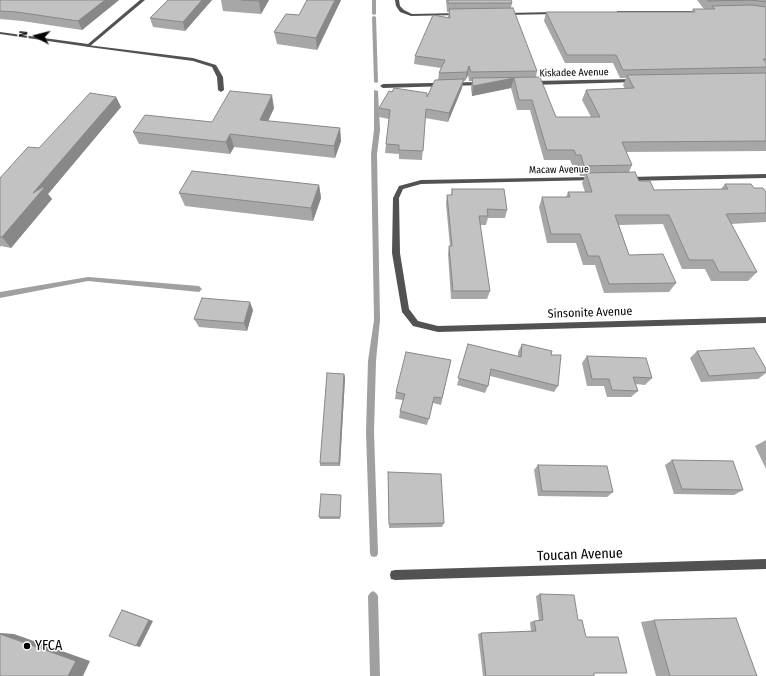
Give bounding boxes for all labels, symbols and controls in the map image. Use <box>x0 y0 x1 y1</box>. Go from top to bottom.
north arrow <box>16 16 56 56</box>
text: N <box>17 30 30 39</box>
street label: Kiskadee Avenue <box>539 66 609 80</box>
street label: Macaw Avenue <box>529 163 589 177</box>
street label: Sinsonite Avenue <box>547 304 633 322</box>
street label: Toucan Avenue <box>537 545 623 565</box>
place label: YFCA <box>35 638 62 654</box>
marker: YFCA <box>22 641 32 651</box>

